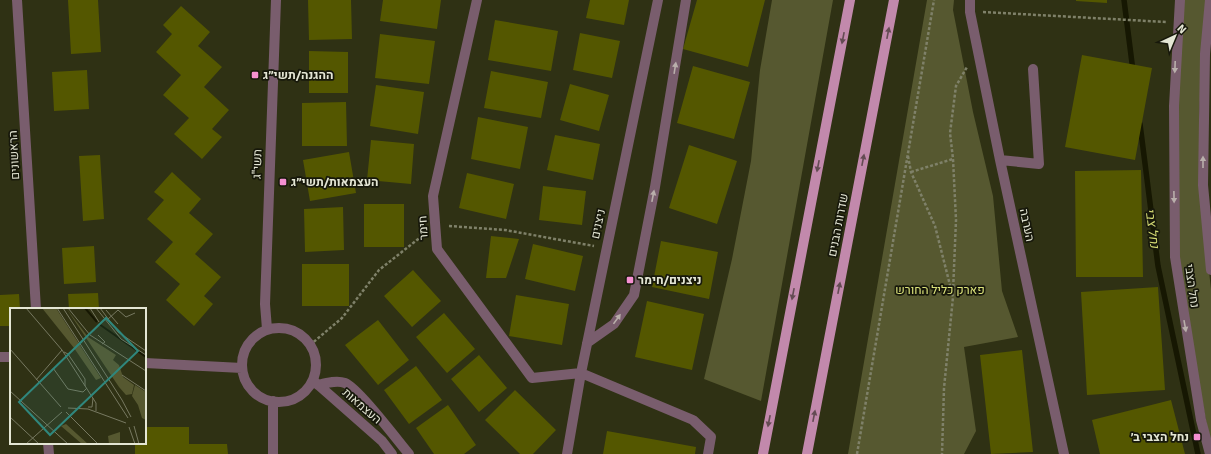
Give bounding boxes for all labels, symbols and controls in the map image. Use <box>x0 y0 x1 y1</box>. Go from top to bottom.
north arrow <box>1155 16 1195 56</box>
text: N <box>1174 22 1189 37</box>
one-way arrow <box>885 27 891 39</box>
one-way arrow <box>839 32 845 44</box>
one-way arrow <box>1172 61 1178 74</box>
one-way arrow <box>672 62 678 74</box>
place label: ההגנה/תשי״ג <box>263 68 333 83</box>
marker: ההגנה/תשי״ג <box>250 70 260 80</box>
street label: הראשונים <box>6 130 23 180</box>
street label: תשי"ג <box>249 149 266 179</box>
one-way arrow <box>860 154 866 167</box>
one-way arrow <box>1200 155 1206 168</box>
one-way arrow <box>815 160 821 172</box>
place label: העצמאות/תשי״ג <box>291 175 379 190</box>
marker: העצמאות/תשי״ג <box>278 177 288 187</box>
one-way arrow <box>651 190 657 202</box>
one-way arrow <box>1171 191 1177 204</box>
street label: שדרות הבנים <box>825 192 852 258</box>
street label: הערבה <box>1016 207 1037 243</box>
water label: נחל צבי <box>1142 207 1163 250</box>
street label: ניצנים <box>588 208 609 240</box>
street label: חימר <box>415 215 432 241</box>
street label: נחל הצבי <box>1181 263 1202 309</box>
place label: ניצנים/חימר <box>638 273 702 288</box>
marker: ניצנים/חימר <box>625 275 635 285</box>
one-way arrow <box>836 282 842 294</box>
park label: פארק כליל החורש <box>895 283 985 298</box>
one-way arrow <box>790 287 796 300</box>
inset map <box>10 308 146 444</box>
one-way arrow <box>613 313 621 324</box>
one-way arrow <box>1182 320 1188 332</box>
street label: העצמאות <box>339 385 384 427</box>
one-way arrow <box>811 410 817 422</box>
one-way arrow <box>766 415 772 427</box>
place label: נחל הצבי ב׳ <box>1131 430 1189 445</box>
marker: נחל הצבי ב׳ <box>1192 432 1202 442</box>

